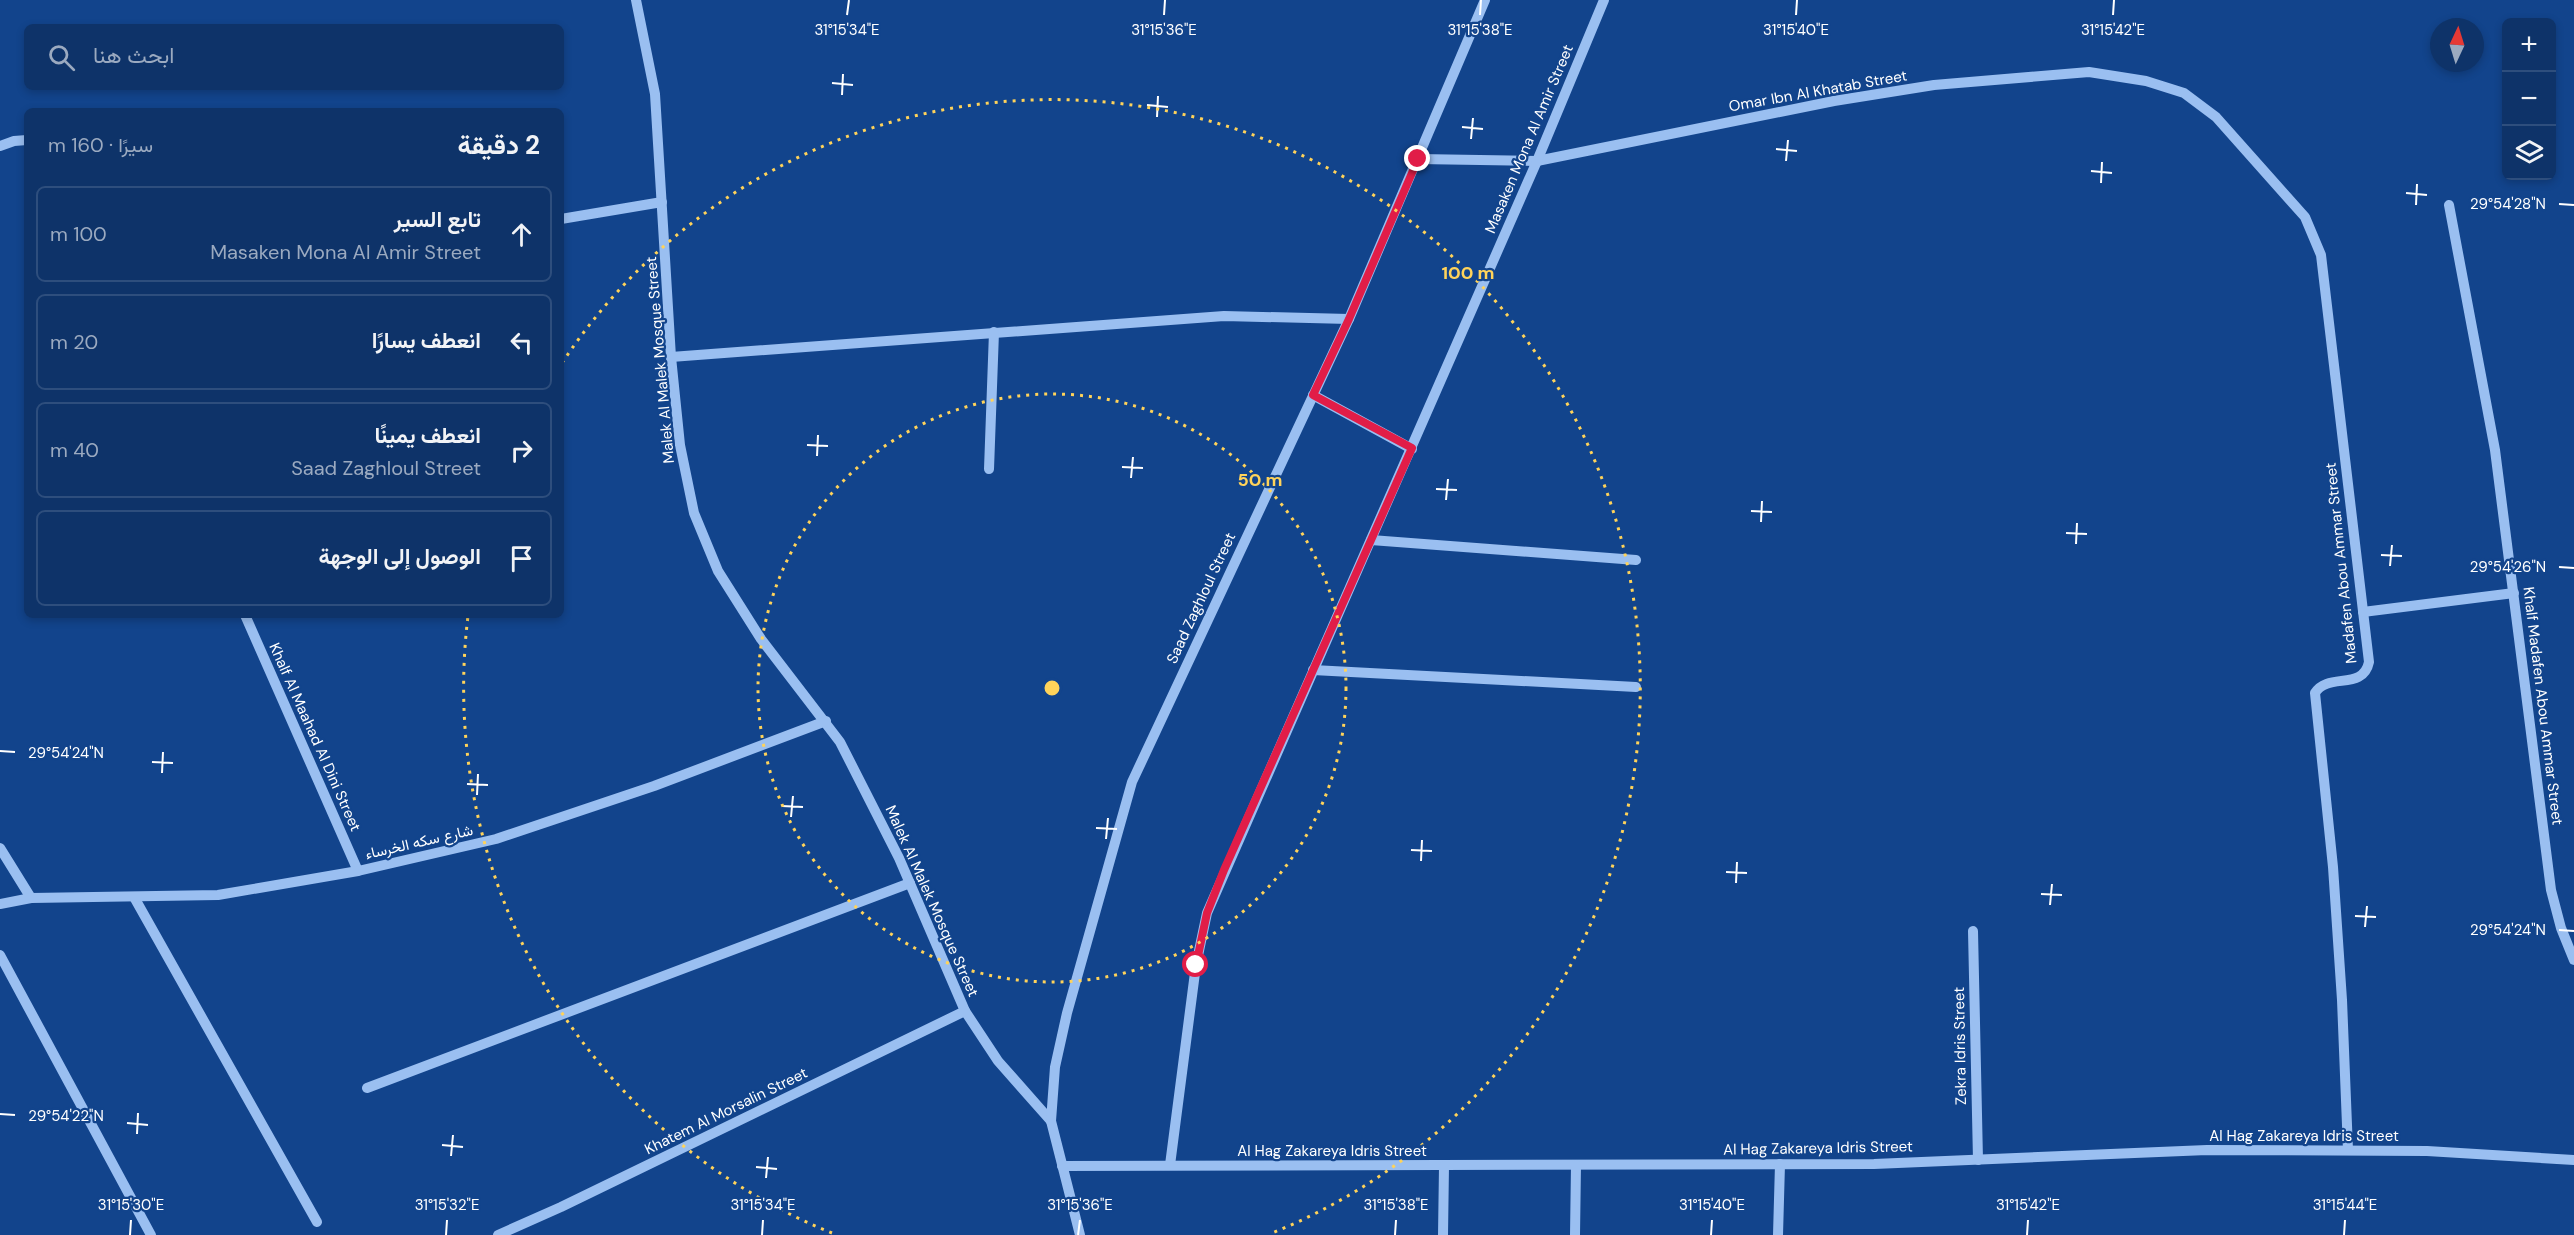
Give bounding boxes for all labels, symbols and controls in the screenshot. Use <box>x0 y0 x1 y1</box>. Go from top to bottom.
north arrow <box>2430 18 2484 72</box>
map controls <box>2502 18 2556 180</box>
button: + <box>2502 18 2556 72</box>
text: 31°15'34"E <box>814 20 880 40</box>
text: 31°15'36"E <box>1131 20 1197 40</box>
text: 31°15'38"E <box>1447 20 1513 40</box>
text: 31°15'40"E <box>1763 20 1829 40</box>
text: 31°15'42"E <box>2081 20 2145 40</box>
search box <box>24 24 564 90</box>
icon: search <box>45 41 78 74</box>
text: ابحث هنا <box>93 41 174 70</box>
street label: Masaken Mona Al Amir Street <box>1480 41 1578 236</box>
street label: Omar Ibn Al Khatab Street <box>1727 65 1909 117</box>
button: − <box>2502 72 2556 126</box>
button: layers <box>2502 126 2556 180</box>
text: 2 دقيقة <box>458 128 540 162</box>
text: سيرًا · 160 m <box>48 132 153 158</box>
route end <box>1404 145 1430 171</box>
text: 29°54'28"N <box>2470 194 2546 214</box>
text: تابع السير <box>394 205 481 234</box>
icon: ahead <box>505 218 538 251</box>
text: 100 m <box>50 221 107 247</box>
text: Masaken Mona Al Amir Street <box>210 239 481 265</box>
street label: Malek Al Malek Mosque Street <box>641 256 679 464</box>
text: 100 m <box>1441 261 1495 285</box>
text: انعطف يسارًا <box>372 326 481 355</box>
icon: left <box>505 326 538 359</box>
text: 20 m <box>50 329 98 355</box>
text: انعطف يمينًا <box>374 421 481 450</box>
icon: right <box>505 434 538 467</box>
text: 40 m <box>50 437 99 463</box>
text: Saad Zaghloul Street <box>291 455 481 481</box>
street label: Madafen Abou Ammar Street <box>2320 461 2362 664</box>
text: 50 m <box>1237 468 1283 492</box>
street label: Saad Zaghloul Street <box>1162 529 1240 667</box>
text: الوصول إلى الوجهة <box>319 542 481 571</box>
icon: arrive <box>505 542 538 575</box>
text: 29°54'26"N <box>2470 557 2546 577</box>
street label: Khalf Madafen Abou Ammar Street <box>2518 586 2568 826</box>
street label: Khalf Al Maahad Al Dini Street <box>264 640 366 834</box>
centre of rings <box>1042 678 1062 698</box>
text: 29°54'24"N <box>28 743 104 763</box>
street label: Malek Al Malek Mosque Street <box>881 802 983 1000</box>
street label: شارع سكه الخرساء <box>363 820 475 865</box>
text: 29°54'24"N <box>2470 920 2546 940</box>
route start <box>1182 951 1208 977</box>
street label: Zekra Idris Street <box>1949 987 1971 1105</box>
street label: Khatem Al Morsalin Street <box>641 1063 811 1159</box>
text: 29°54'22"N <box>28 1106 104 1126</box>
street label: Al Hag Zakareya Idris Street <box>2209 1126 2399 1146</box>
street label: Al Hag Zakareya Idris Street <box>1723 1136 1913 1160</box>
street label: Al Hag Zakareya Idris Street <box>1237 1141 1427 1161</box>
text: 31°15'30"E <box>98 1195 164 1215</box>
text: 31°15'32"E <box>415 1195 479 1215</box>
text: 31°15'34"E <box>730 1195 796 1215</box>
text: 31°15'36"E <box>1047 1195 1113 1215</box>
text: 31°15'38"E <box>1363 1195 1429 1215</box>
text: 31°15'40"E <box>1679 1195 1745 1215</box>
text: 31°15'42"E <box>1996 1195 2060 1215</box>
text: 31°15'44"E <box>2313 1195 2377 1215</box>

